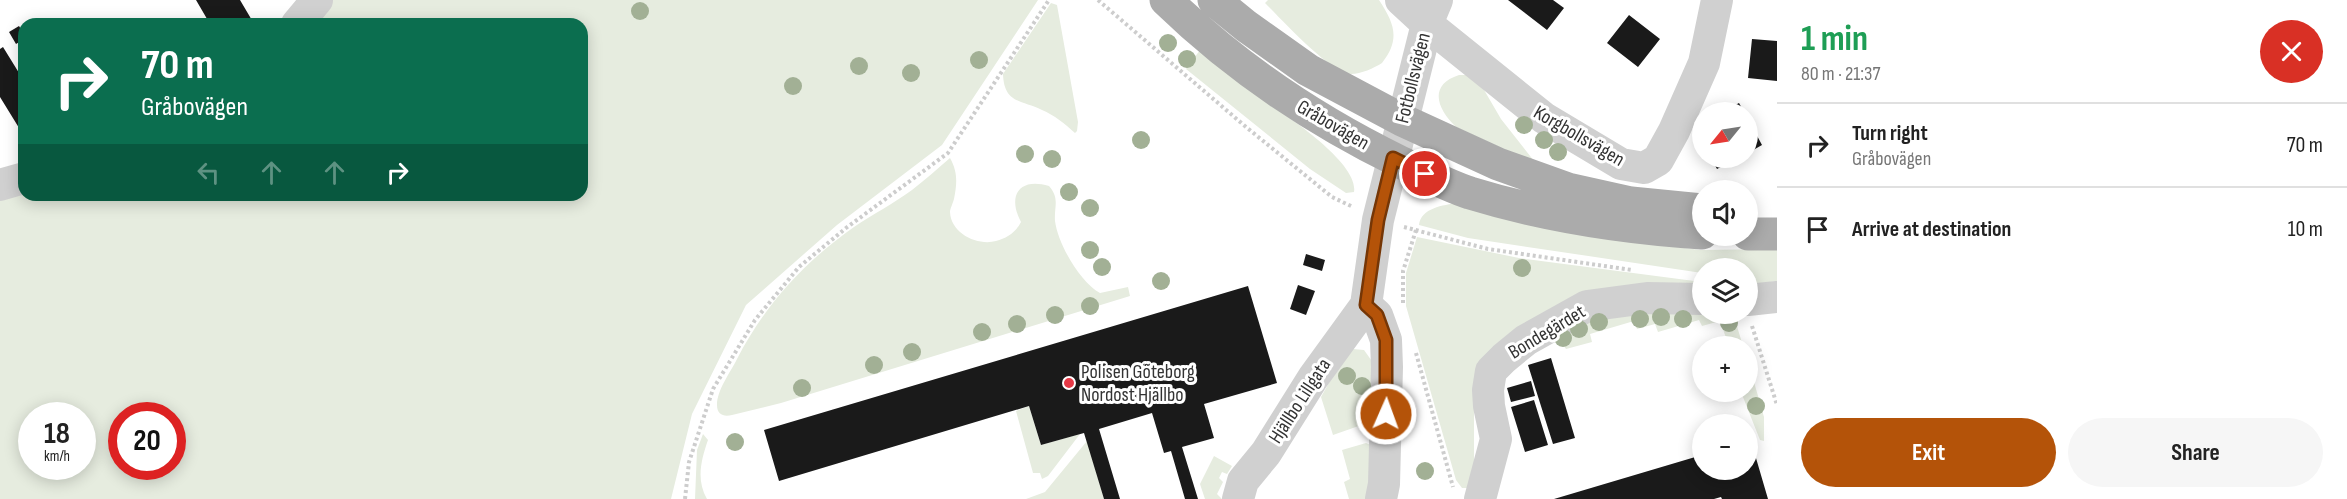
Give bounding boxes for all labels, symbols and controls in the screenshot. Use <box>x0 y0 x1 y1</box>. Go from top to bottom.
text: 1 min <box>1801 18 1868 61</box>
button: close <box>2260 20 2323 83</box>
street label: Fotbollsvägen <box>1390 30 1436 126</box>
text: 70 m <box>141 40 214 91</box>
icon: right <box>42 42 120 120</box>
text: 80 m · 21:37 <box>1801 62 1881 86</box>
text: Gråbovägen <box>141 91 248 123</box>
street label: Gråbovägen <box>1293 95 1373 155</box>
street label: Korgbollsvägen <box>1529 100 1629 172</box>
north arrow <box>1692 102 1758 168</box>
map controls <box>1692 102 1758 480</box>
text: Turn right <box>1852 120 1928 147</box>
icon: right <box>1801 129 1834 162</box>
text: 70 m <box>2287 132 2323 159</box>
text: Gråbovägen <box>1852 147 1931 171</box>
pin <box>1399 148 1450 199</box>
icon: left <box>192 156 225 189</box>
icon: ahead <box>255 156 288 189</box>
icon: ahead <box>318 156 351 189</box>
icon: right <box>381 156 414 189</box>
icon: arrive <box>1408 157 1441 190</box>
button: sound <box>1692 180 1758 246</box>
icon: arrive <box>1801 213 1834 246</box>
text: Arrive at destination <box>1852 216 2011 243</box>
text: 10 m <box>2288 216 2323 243</box>
button: layers <box>1692 258 1758 324</box>
street label: Bondegärdet <box>1504 300 1590 364</box>
button: + <box>1692 336 1758 402</box>
street label: Hjällbo Lillgata <box>1264 354 1336 448</box>
place label: Polisen Göteborg Nordost Hjällbo <box>1081 360 1195 407</box>
marker: Polisen Göteborg Nordost Hjällbo <box>1062 376 1076 390</box>
position arrow <box>1354 382 1418 446</box>
speed limit sign: 20 <box>108 402 186 480</box>
button: − <box>1692 414 1758 480</box>
text: 18 <box>44 416 70 452</box>
button: Exit <box>1801 418 2056 487</box>
button: Share <box>2068 418 2323 487</box>
text: km/h <box>44 447 70 466</box>

